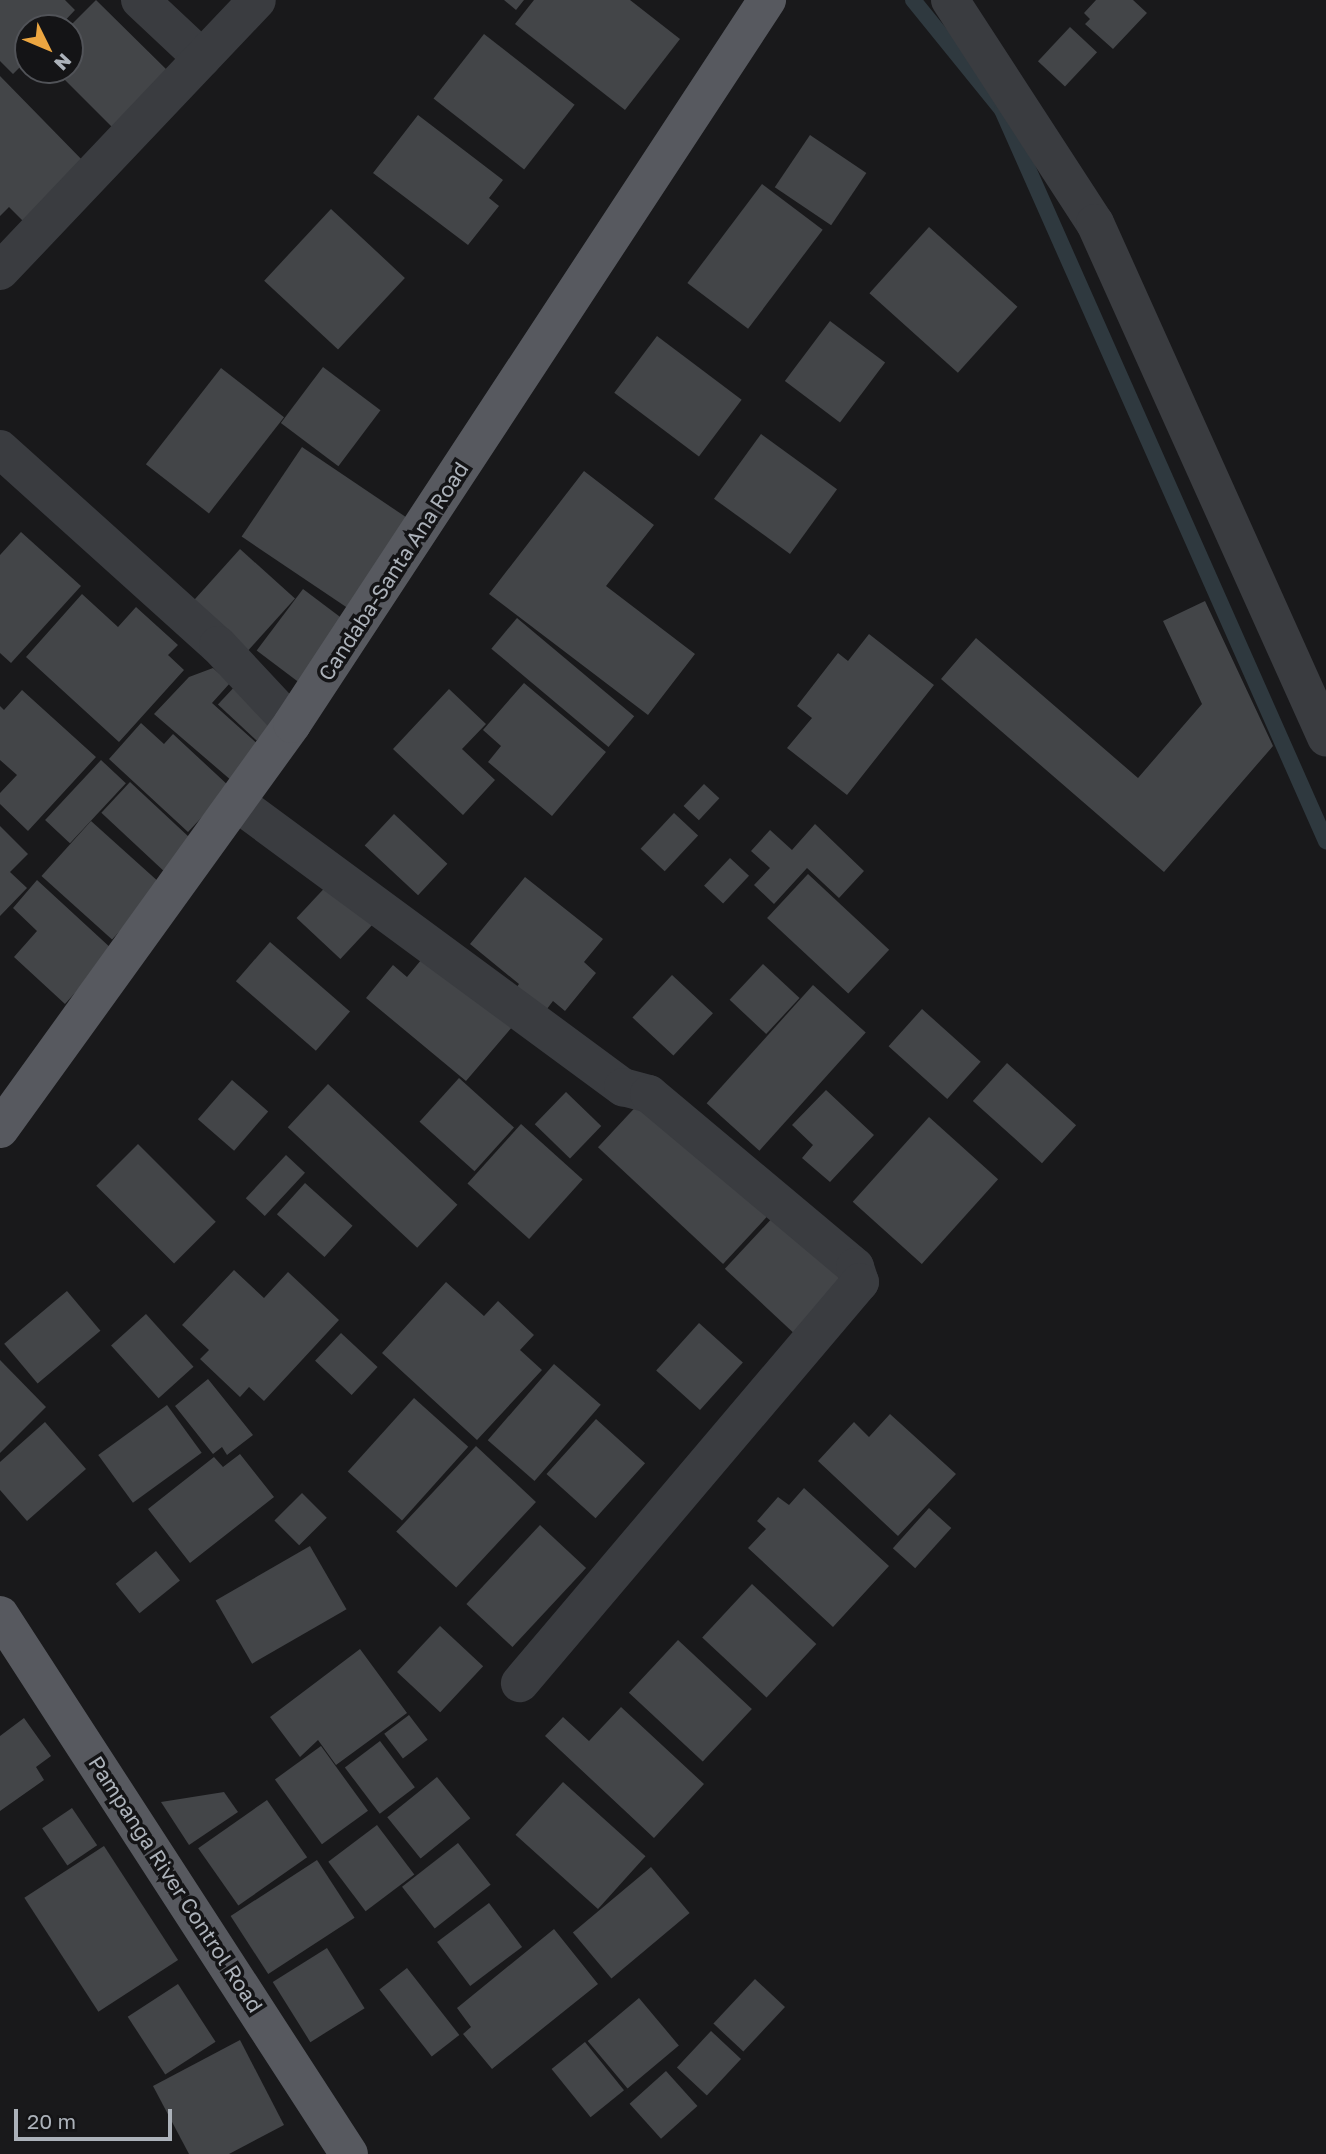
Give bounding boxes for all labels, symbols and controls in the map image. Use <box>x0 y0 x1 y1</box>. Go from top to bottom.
north arrow <box>14 14 84 84</box>
text: N <box>50 49 77 75</box>
street label: Candaba-Santa Ana Road <box>313 457 473 685</box>
street label: Pampanga River Control Road <box>84 1751 268 2017</box>
scale bar <box>18 2094 175 2138</box>
text: 20 m <box>27 2108 76 2134</box>

